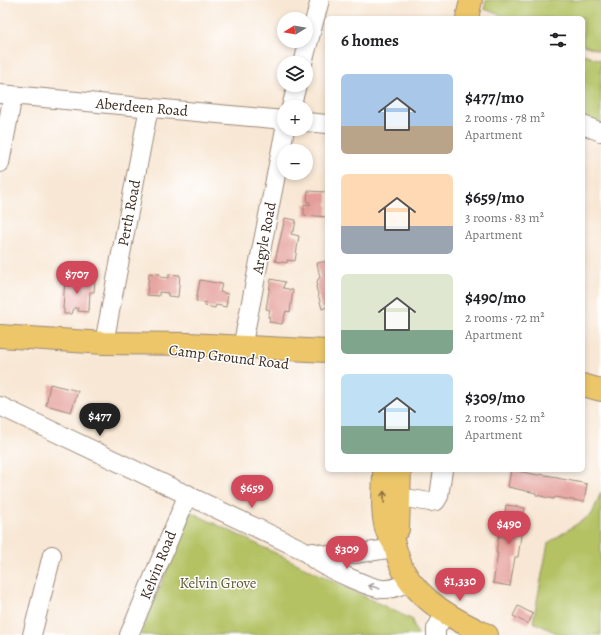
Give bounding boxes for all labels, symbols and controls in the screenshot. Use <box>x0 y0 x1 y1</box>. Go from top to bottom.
north arrow <box>277 12 313 48</box>
map controls <box>277 12 313 180</box>
text: 6 homes <box>341 29 399 52</box>
icon: filters <box>547 29 569 51</box>
button: layers <box>277 56 313 92</box>
text: $477/mo <box>465 86 524 109</box>
icon: home <box>373 90 421 138</box>
street label: Aberdeen Road <box>94 93 190 121</box>
button: + <box>277 100 313 136</box>
text: 2 rooms · 78 m² <box>465 109 545 126</box>
text: Apartment <box>465 126 523 143</box>
button: − <box>277 144 313 180</box>
street label: Perth Road <box>113 177 145 248</box>
text: $659/mo <box>465 186 525 209</box>
icon: home <box>373 190 421 238</box>
street label: Argyle Road <box>247 199 281 277</box>
text: 3 rooms · 83 m² <box>465 209 544 226</box>
text: Apartment <box>465 226 523 243</box>
pin: $707 <box>53 261 101 295</box>
text: $707 <box>65 265 89 282</box>
text: $490/mo <box>465 286 526 309</box>
icon: home <box>373 290 421 338</box>
text: 2 rooms · 72 m² <box>465 309 545 326</box>
text: Apartment <box>465 326 523 343</box>
street label: Camp Ground Road <box>168 340 291 374</box>
text: $309/mo <box>465 386 525 409</box>
icon: home <box>373 390 421 438</box>
pin: $477 <box>76 403 124 437</box>
text: $477 <box>88 407 112 424</box>
text: 2 rooms · 52 m² <box>465 409 545 426</box>
text: Apartment <box>465 426 523 443</box>
pin: $659 <box>228 475 276 509</box>
text: $659 <box>240 479 264 496</box>
one-way arrow <box>380 491 388 504</box>
pin: $490 <box>485 511 533 545</box>
text: $490 <box>497 515 521 532</box>
street label: Kelvin Road <box>135 527 181 602</box>
pin: $309 <box>323 536 371 570</box>
text: $309 <box>335 540 359 557</box>
pin: $1,330 <box>427 568 493 602</box>
text: $1,330 <box>444 572 476 589</box>
park label: Kelvin Grove <box>179 573 257 593</box>
one-way arrow <box>367 583 380 590</box>

